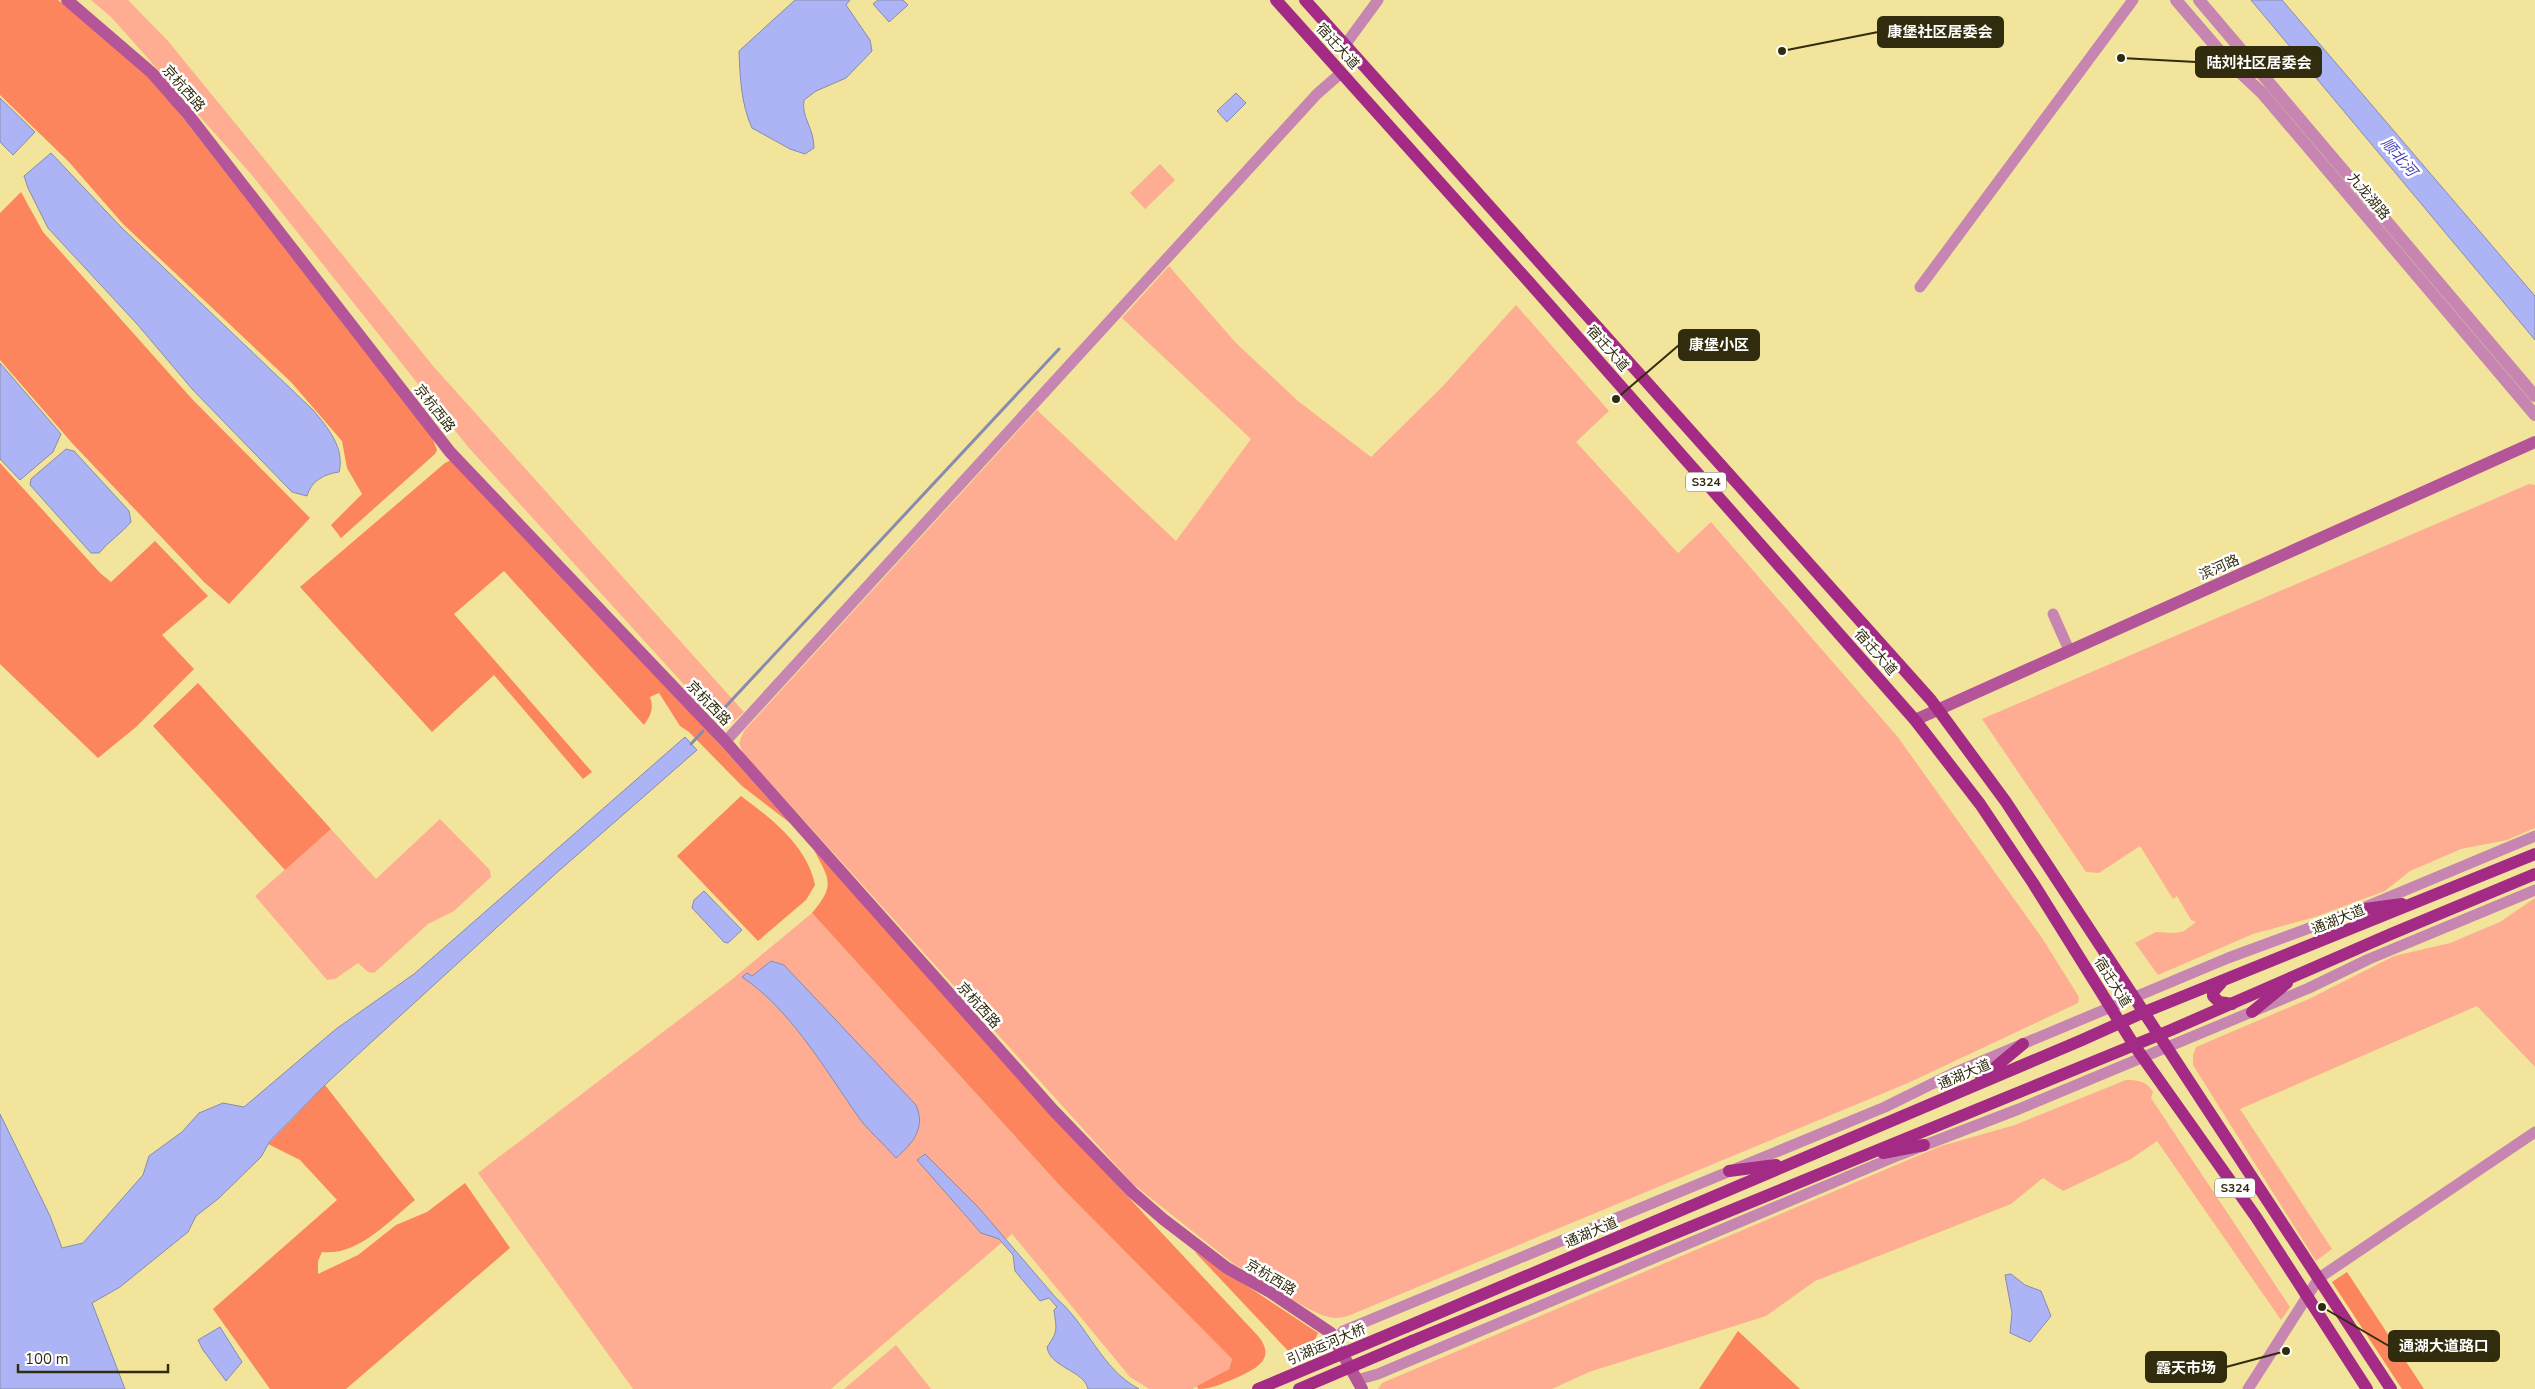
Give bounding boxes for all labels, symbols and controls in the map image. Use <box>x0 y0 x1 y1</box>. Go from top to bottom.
callout: 康堡社区居委会 <box>1878 17 2003 47</box>
street label: 宿迁大道 <box>1312 19 1363 73</box>
text: 康堡社区居委会 <box>1887 22 1993 42</box>
callout: 陆刘社区居委会 <box>2196 47 2321 77</box>
text: 陆刘社区居委会 <box>2206 53 2312 73</box>
street label: 京杭西路 <box>158 61 209 116</box>
water label: 顺北河 <box>2377 133 2423 183</box>
street label: 九龙湖路 <box>2343 169 2394 224</box>
street label: 宿迁大道 <box>1582 321 1633 376</box>
callout: 康堡小区 <box>1679 330 1759 360</box>
text: 康堡小区 <box>1689 335 1749 355</box>
street label: 京杭西路 <box>410 380 459 436</box>
road number: S324 <box>1686 472 1726 492</box>
street label: 滨河路 <box>2196 550 2242 585</box>
street label: 宿迁大道 <box>1850 625 1901 680</box>
street label: 京杭西路 <box>682 677 735 730</box>
street label: 通湖大道 <box>2309 900 2368 939</box>
street label: 宿迁大道 <box>2090 953 2135 1011</box>
street label: 京杭西路 <box>953 978 1004 1032</box>
street label: 通湖大道 <box>1935 1055 1994 1094</box>
road number: S324 <box>2215 1178 2255 1198</box>
street label: 通湖大道 <box>1562 1213 1621 1252</box>
street label: 京杭西路 <box>1242 1255 1300 1300</box>
street label: 引湖运河大桥 <box>1284 1319 1369 1370</box>
callout: 通湖大道路口 <box>2389 1331 2499 1361</box>
text: 通湖大道路口 <box>2399 1336 2489 1356</box>
scale bar <box>18 1342 168 1374</box>
text: 100 m <box>25 1349 69 1369</box>
callout: 露天市场 <box>2146 1352 2226 1382</box>
text: 露天市场 <box>2156 1358 2216 1378</box>

